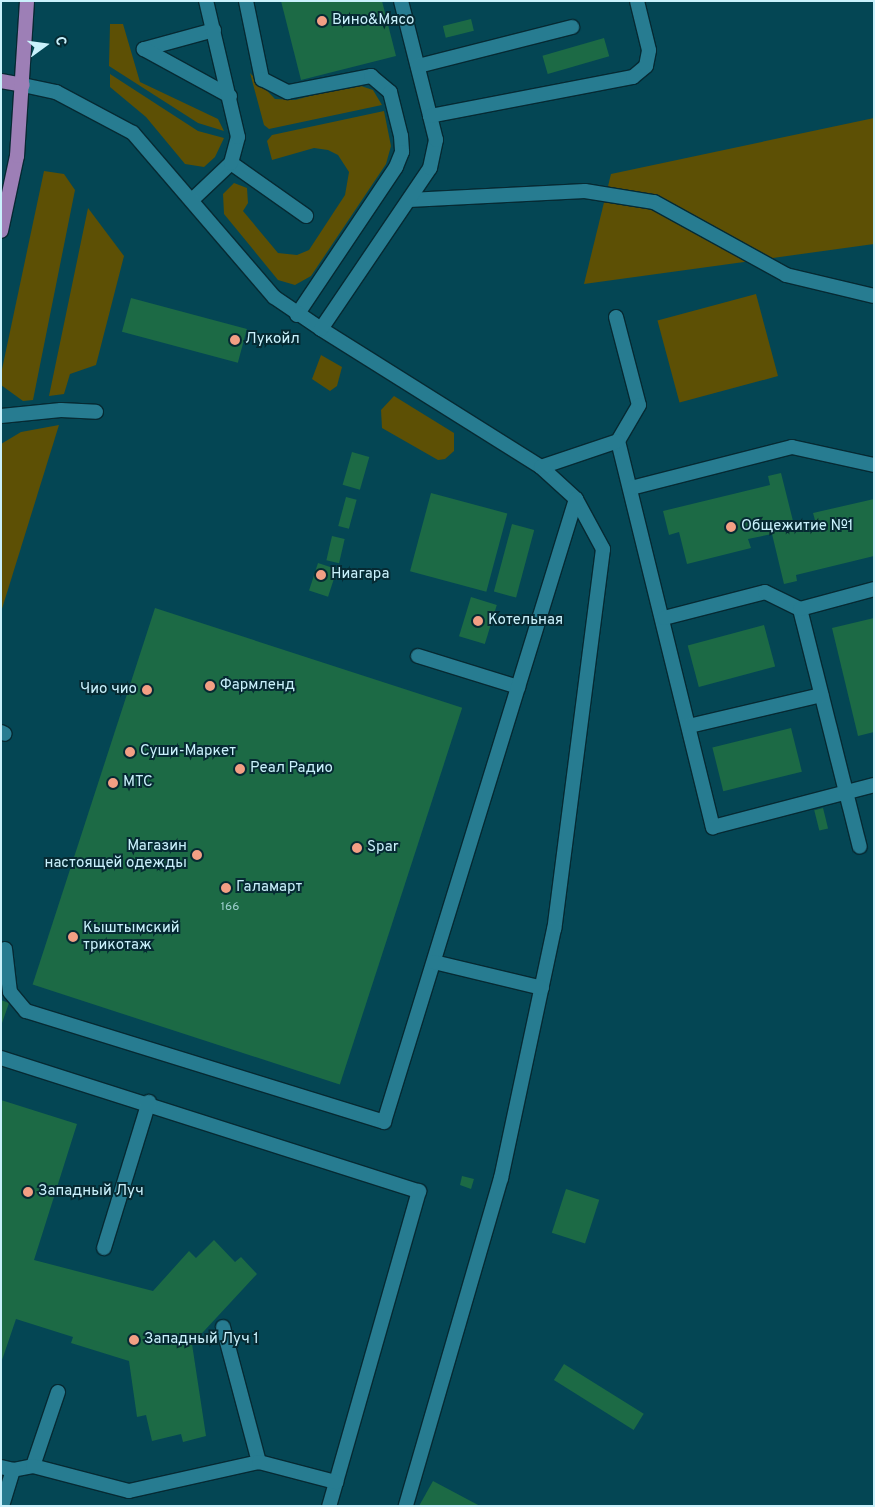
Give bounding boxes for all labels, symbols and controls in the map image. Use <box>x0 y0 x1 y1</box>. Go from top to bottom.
place label: Вино&Мясо <box>332 12 414 30</box>
marker: Вино&Мясо <box>316 15 328 27</box>
north arrow <box>20 20 70 70</box>
text: С <box>51 35 69 48</box>
place label: Лукойл <box>245 331 300 349</box>
marker: Лукойл <box>229 334 241 346</box>
place label: Общежитие №1 <box>741 518 853 536</box>
marker: Общежитие №1 <box>725 521 737 533</box>
place label: Ниагара <box>331 566 389 584</box>
marker: Ниагара <box>315 569 327 581</box>
place label: Котельная <box>488 612 563 630</box>
marker: Котельная <box>472 615 484 627</box>
place label: Фармленд <box>220 677 295 695</box>
marker: Фармленд <box>204 680 216 692</box>
place label: Чио чио <box>80 681 137 699</box>
marker: Чио чио <box>141 684 153 696</box>
place label: Суши-Маркет <box>140 743 236 761</box>
marker: Суши-Маркет <box>124 746 136 758</box>
place label: Реал Радио <box>250 760 333 778</box>
marker: Реал Радио <box>234 763 246 775</box>
place label: МТС <box>123 774 153 792</box>
marker: МТС <box>107 777 119 789</box>
place label: Магазин настоящей одежды <box>44 837 187 872</box>
place label: Spar <box>367 839 399 857</box>
marker: Spar <box>351 842 363 854</box>
marker: Магазин настоящей одежды <box>191 849 203 861</box>
place label: Галамарт <box>236 879 302 897</box>
marker: Галамарт <box>220 882 232 894</box>
house number: 166 <box>221 901 239 915</box>
place label: Кыштымский трикотаж <box>83 919 180 954</box>
marker: Кыштымский трикотаж <box>67 931 79 943</box>
place label: Западный Луч <box>38 1183 144 1201</box>
marker: Западный Луч <box>22 1186 34 1198</box>
place label: Западный Луч 1 <box>144 1331 259 1349</box>
marker: Западный Луч 1 <box>128 1334 140 1346</box>

